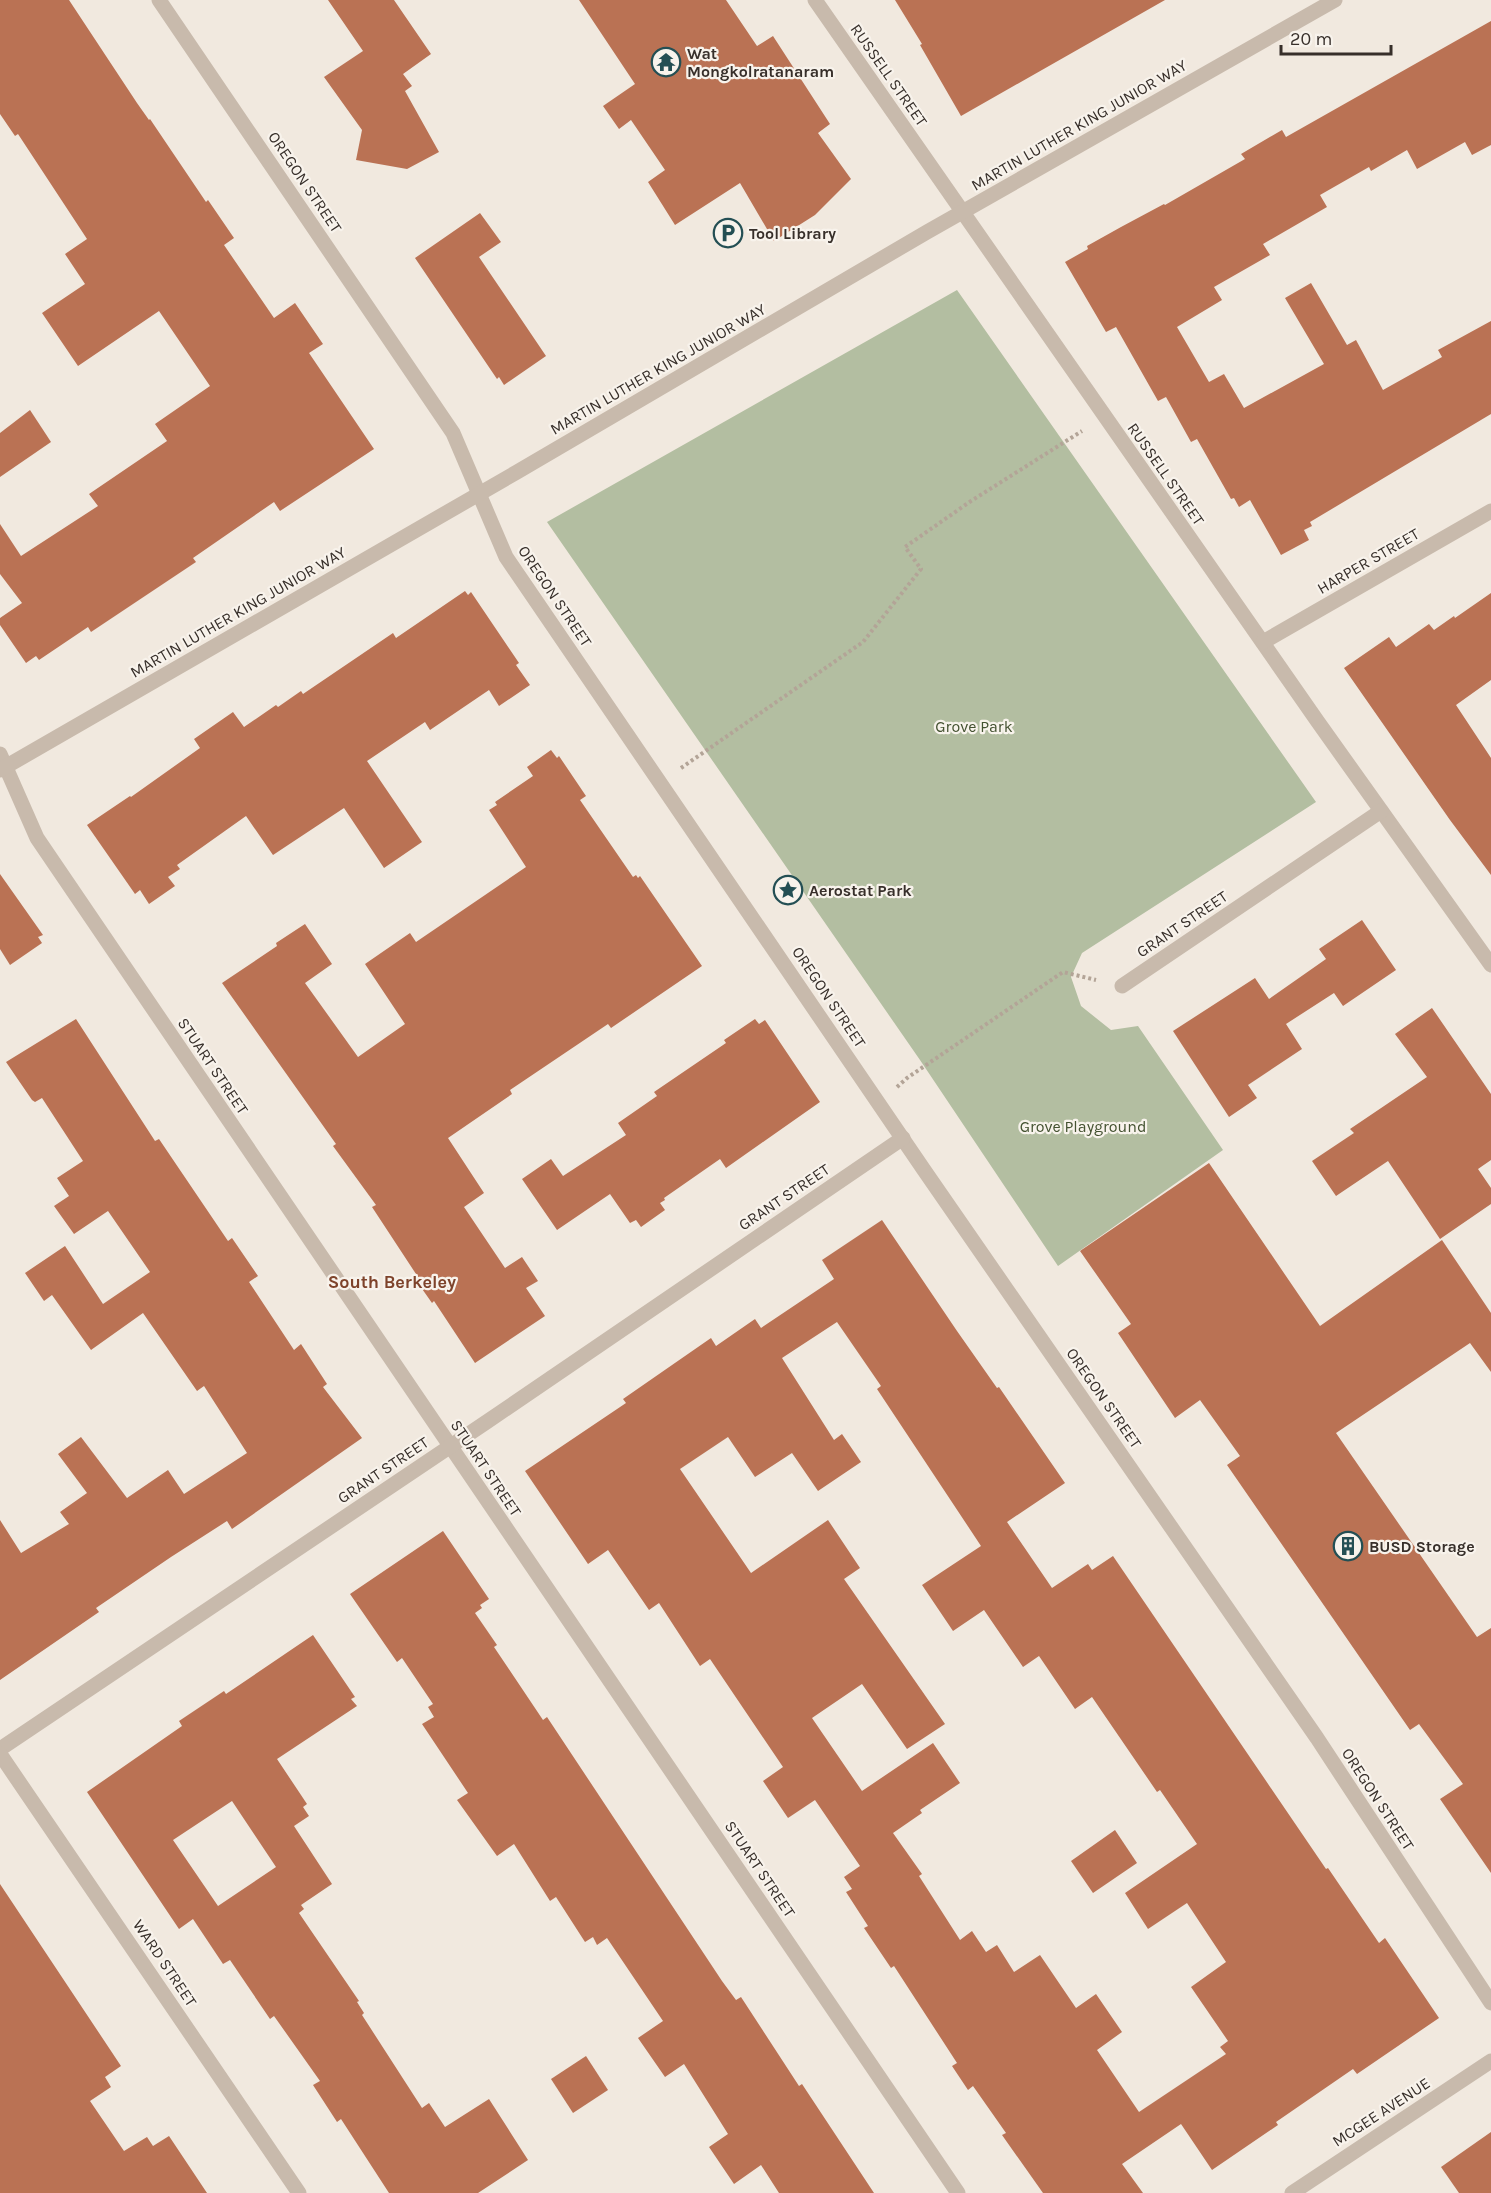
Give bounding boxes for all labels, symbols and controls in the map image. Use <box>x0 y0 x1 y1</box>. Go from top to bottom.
scale bar <box>1281 18 1390 56</box>
street label: RUSSELL STREET <box>847 20 931 130</box>
text: 20 m <box>1290 28 1332 50</box>
place label: Wat Mongkolratanaram <box>687 44 834 81</box>
temple icon: Wat Mongkolratanaram <box>650 46 682 78</box>
street label: MARTIN LUTHER KING JUNIOR WAY <box>968 55 1190 195</box>
street label: OREGON STREET <box>264 128 346 236</box>
parking icon: Tool Library <box>712 217 744 249</box>
place label: Tool Library <box>749 224 836 243</box>
street label: MARTIN LUTHER KING JUNIOR WAY <box>547 299 769 439</box>
street label: RUSSELL STREET <box>1124 419 1208 529</box>
street label: HARPER STREET <box>1314 524 1422 598</box>
street label: MARTIN LUTHER KING JUNIOR WAY <box>127 542 349 682</box>
street label: OREGON STREET <box>514 542 596 650</box>
park label: Grove Park <box>935 717 1013 736</box>
place icon: Aerostat Park <box>772 874 804 906</box>
place label: Aerostat Park <box>809 881 912 900</box>
street label: GRANT STREET <box>1133 887 1231 961</box>
street label: OREGON STREET <box>788 943 870 1051</box>
street label: STUART STREET <box>174 1014 252 1118</box>
park label: Grove Playground <box>1020 1117 1146 1136</box>
street label: GRANT STREET <box>735 1160 833 1234</box>
district label: South Berkeley <box>328 1271 456 1293</box>
street label: OREGON STREET <box>1062 1344 1146 1452</box>
street label: STUART STREET <box>447 1416 525 1520</box>
street label: GRANT STREET <box>334 1433 432 1507</box>
building icon: BUSD Storage <box>1332 1530 1364 1562</box>
place label: BUSD Storage <box>1369 1537 1475 1556</box>
street label: OREGON STREET <box>1338 1744 1418 1854</box>
street label: STUART STREET <box>721 1817 799 1921</box>
street label: WARD STREET <box>129 1916 201 2010</box>
street label: MCGEE AVENUE <box>1329 2073 1433 2151</box>

